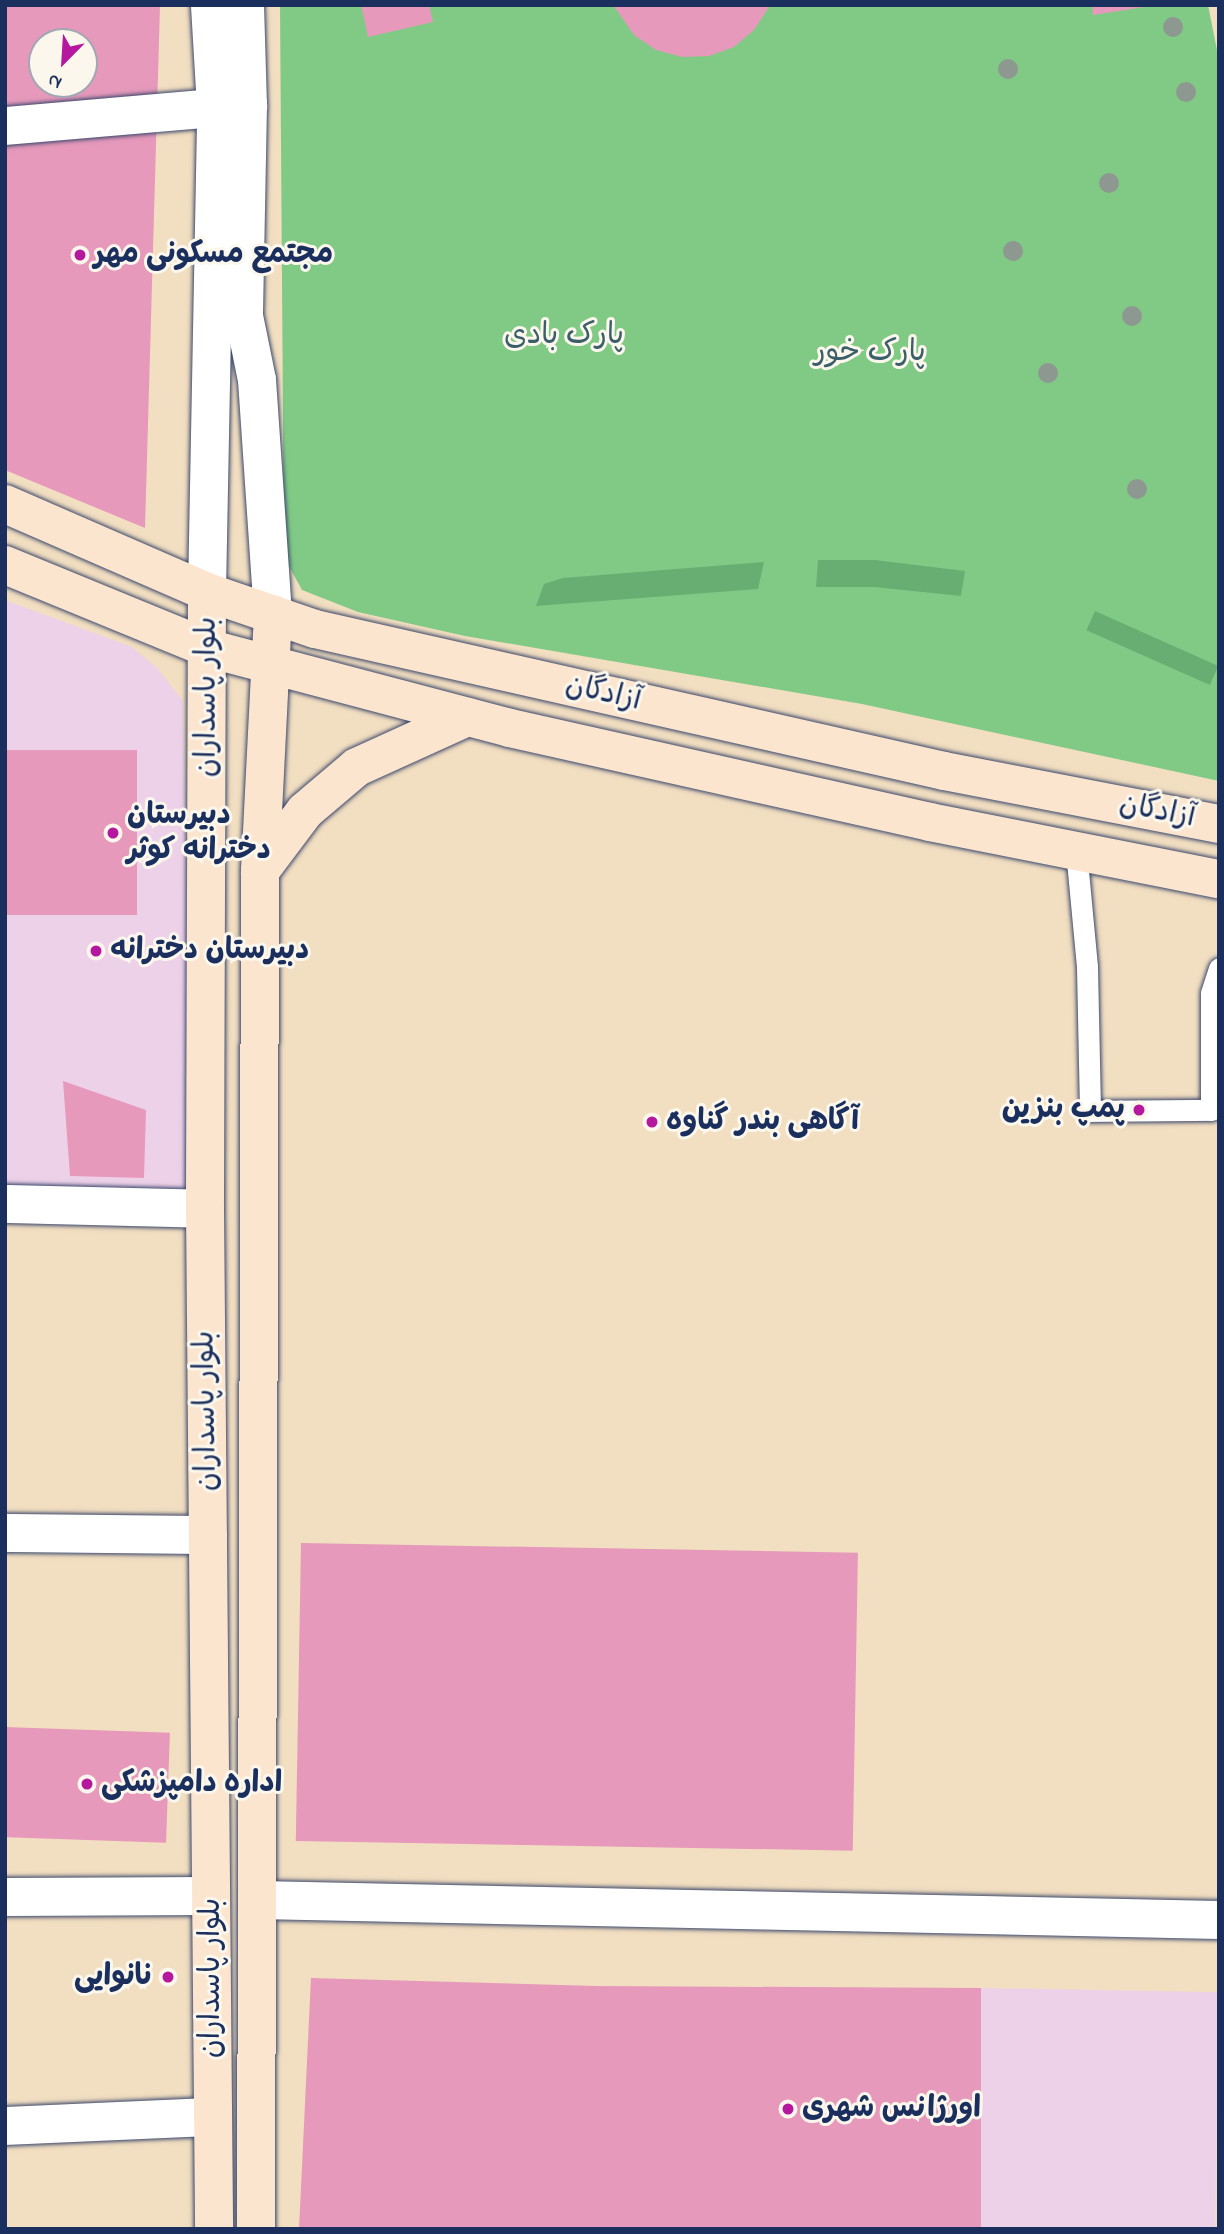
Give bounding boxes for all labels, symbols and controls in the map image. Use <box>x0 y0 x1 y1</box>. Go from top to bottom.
north arrow <box>28 28 98 98</box>
text: N <box>44 66 66 96</box>
place label: مجتمع مسکونی مهر <box>94 237 333 273</box>
marker: مجتمع مسکونی مهر <box>72 247 88 263</box>
park label: پارک بادی <box>504 318 624 354</box>
park label: پارک خور <box>814 335 926 371</box>
street label: بلوار پاسداران <box>190 617 226 777</box>
street label: آزادگان <box>562 668 644 720</box>
street label: آزادگان <box>1116 787 1198 837</box>
place label: دبیرستان دخترانه کوثر <box>127 798 271 868</box>
marker: دبیرستان دخترانه کوثر <box>105 825 121 841</box>
place label: دبیرستان دخترانه <box>110 933 309 969</box>
marker: دبیرستان دخترانه <box>88 943 104 959</box>
place label: پمپ بنزین <box>1002 1092 1125 1128</box>
marker: پمپ بنزین <box>1131 1102 1147 1118</box>
place label: آگاهی بندر گناوه <box>666 1104 859 1140</box>
marker: آگاهی بندر گناوه <box>644 1114 660 1130</box>
street label: بلوار پاسداران <box>188 1330 226 1492</box>
place label: اداره دامپزشکی <box>101 1766 282 1802</box>
marker: اداره دامپزشکی <box>79 1776 95 1792</box>
street label: بلوار پاسداران <box>194 1898 230 2058</box>
place label: نانوایی <box>74 1959 154 1995</box>
marker: نانوایی <box>160 1969 176 1985</box>
place label: اورژانس شهری <box>802 2091 981 2127</box>
marker: اورژانس شهری <box>780 2101 796 2117</box>

